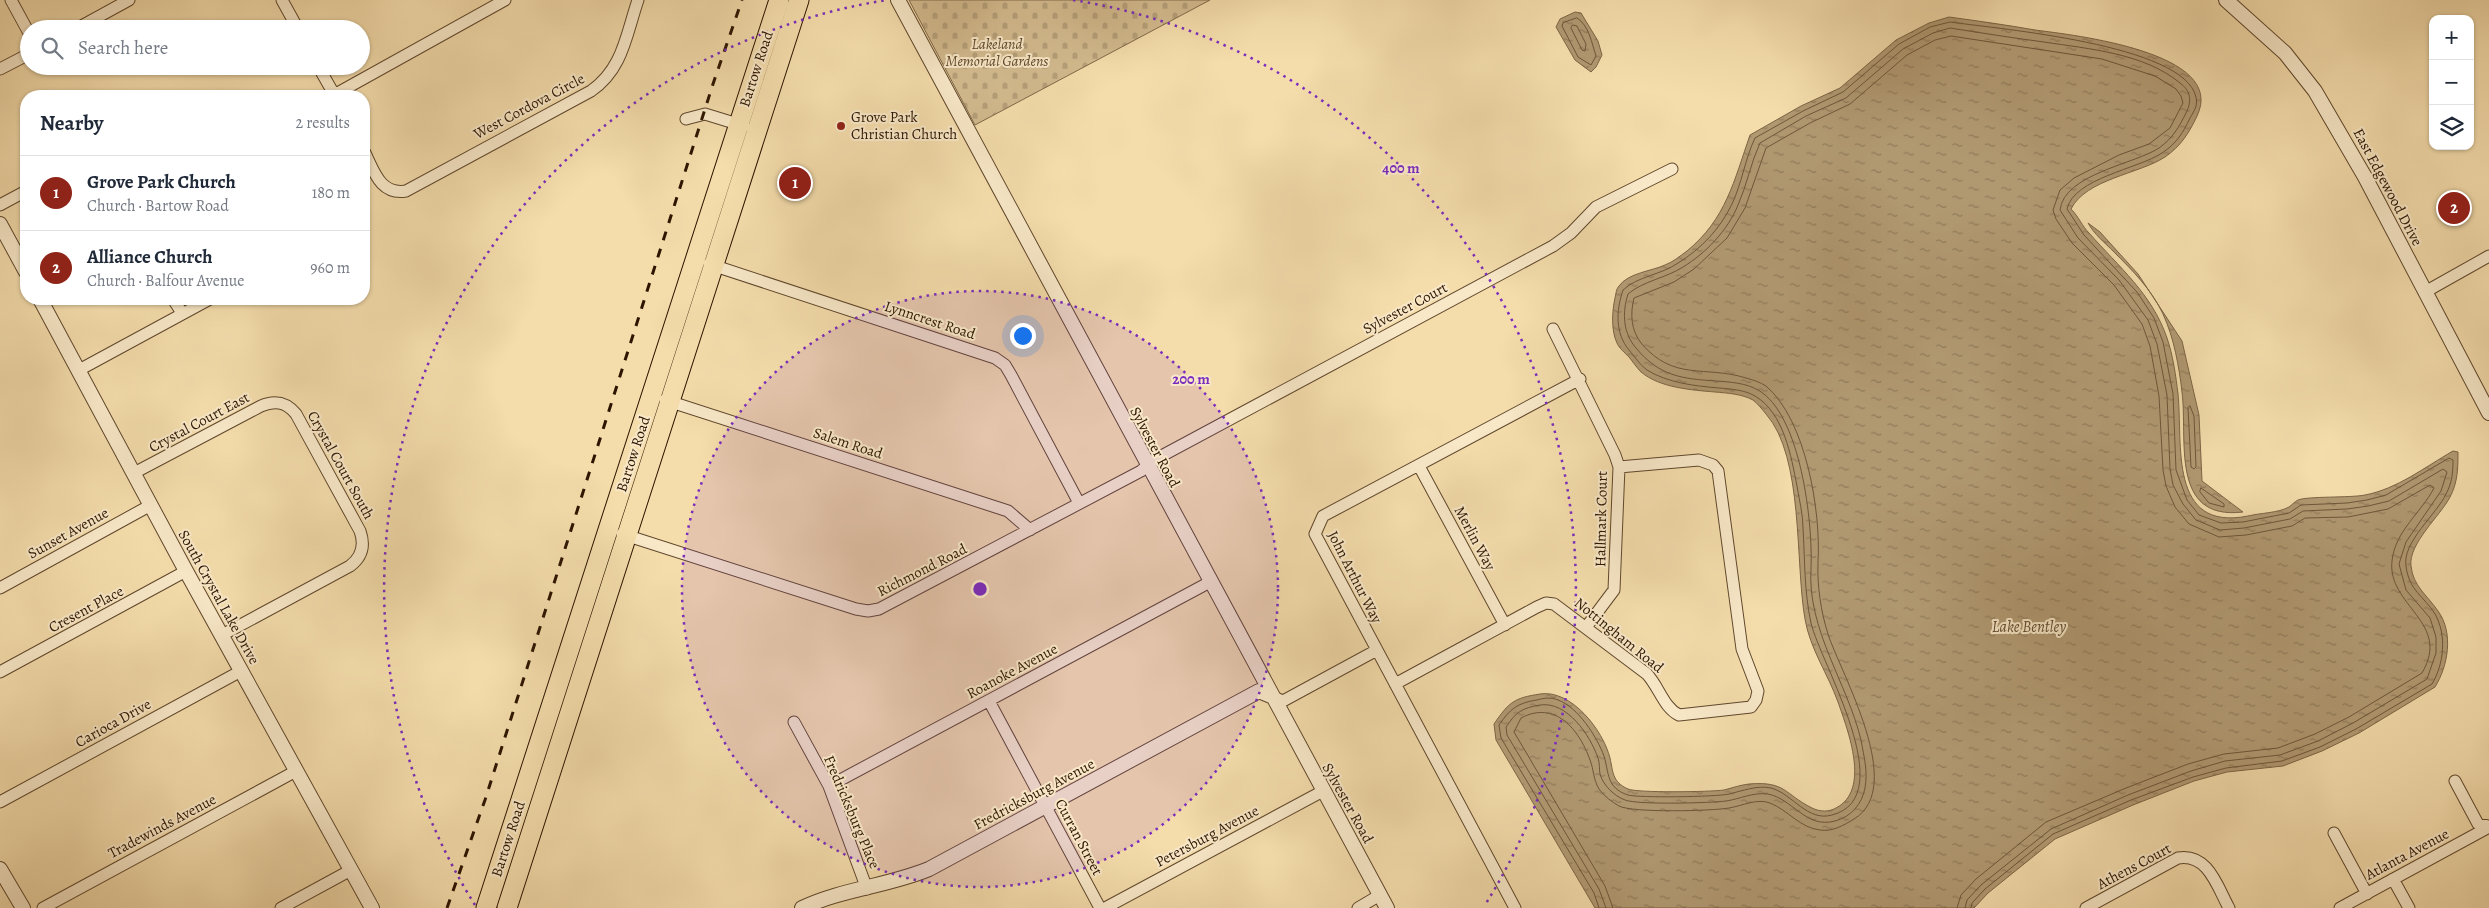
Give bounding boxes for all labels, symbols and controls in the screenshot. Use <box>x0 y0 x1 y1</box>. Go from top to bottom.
map controls <box>2429 15 2474 150</box>
button: + <box>2429 15 2474 60</box>
search box <box>20 20 370 75</box>
street label: Bartow Road <box>734 28 778 109</box>
icon: search <box>38 34 66 62</box>
park label: Lakeland Memorial Gardens <box>946 34 1048 71</box>
text: Search here <box>78 35 168 61</box>
button: − <box>2429 60 2474 105</box>
street label: West Cordova Circle <box>469 68 588 144</box>
button: layers <box>2429 105 2474 150</box>
place label: Grove Park Christian Church <box>851 107 957 144</box>
text: Nearby <box>40 109 103 137</box>
text: 2 results <box>295 112 350 134</box>
marker: Grove Park Christian Church <box>835 120 847 132</box>
street label: East Edgewood Drive <box>2349 125 2428 249</box>
text: 400 m <box>1382 158 1420 178</box>
pin: 1 <box>779 164 811 202</box>
text: Grove Park Church <box>87 169 236 195</box>
text: 1 <box>53 182 59 204</box>
text: 180 m <box>312 182 350 204</box>
pin: 2 <box>2438 189 2470 227</box>
text: Church · Bartow Road <box>87 195 229 217</box>
text: Alliance Church <box>87 244 213 270</box>
text: 2 <box>52 257 60 279</box>
text: 960 m <box>310 257 350 279</box>
text: Church · Balfour Avenue <box>87 270 245 292</box>
street label: Sylvester Court <box>1359 277 1451 339</box>
street label: Lynncrest Road <box>882 296 979 344</box>
your location <box>1010 323 1036 349</box>
text: 200 m <box>1172 369 1210 389</box>
street label: Crystal Court East <box>145 387 253 457</box>
street label: Sylvester Road <box>1125 403 1185 492</box>
street label: Crystal Court South <box>303 407 379 523</box>
street label: Bartow Road <box>611 413 655 494</box>
street label: Salem Road <box>811 422 886 464</box>
street label: Hallmark Court <box>1590 471 1612 567</box>
street label: Sunset Avenue <box>24 502 112 563</box>
street label: Merlin Way <box>1450 502 1500 574</box>
street label: South Crystal Lake Drive <box>174 526 264 668</box>
street label: John Arthur Way <box>1323 527 1387 627</box>
street label: Richmond Road <box>874 538 971 601</box>
centre of rings <box>971 580 989 598</box>
street label: Cresent Place <box>45 581 127 637</box>
street label: Nottingham Road <box>1570 593 1669 678</box>
water label: Lake Bentley <box>1992 616 2066 638</box>
street label: Roanoke Avenue <box>963 638 1061 703</box>
street label: Carioca Drive <box>72 694 155 752</box>
street label: Fredricksburg Place <box>819 752 885 872</box>
street label: Fredricksburg Avenue <box>970 754 1098 834</box>
street label: Sylvester Road <box>1318 759 1379 848</box>
street label: Tradewinds Avenue <box>104 789 220 863</box>
street label: Curran Street <box>1050 795 1108 879</box>
street label: Bartow Road <box>486 798 530 879</box>
street label: Petersburg Avenue <box>1152 800 1262 872</box>
street label: Atlanta Avenue <box>2361 823 2453 885</box>
street label: Athens Court <box>2093 838 2175 894</box>

